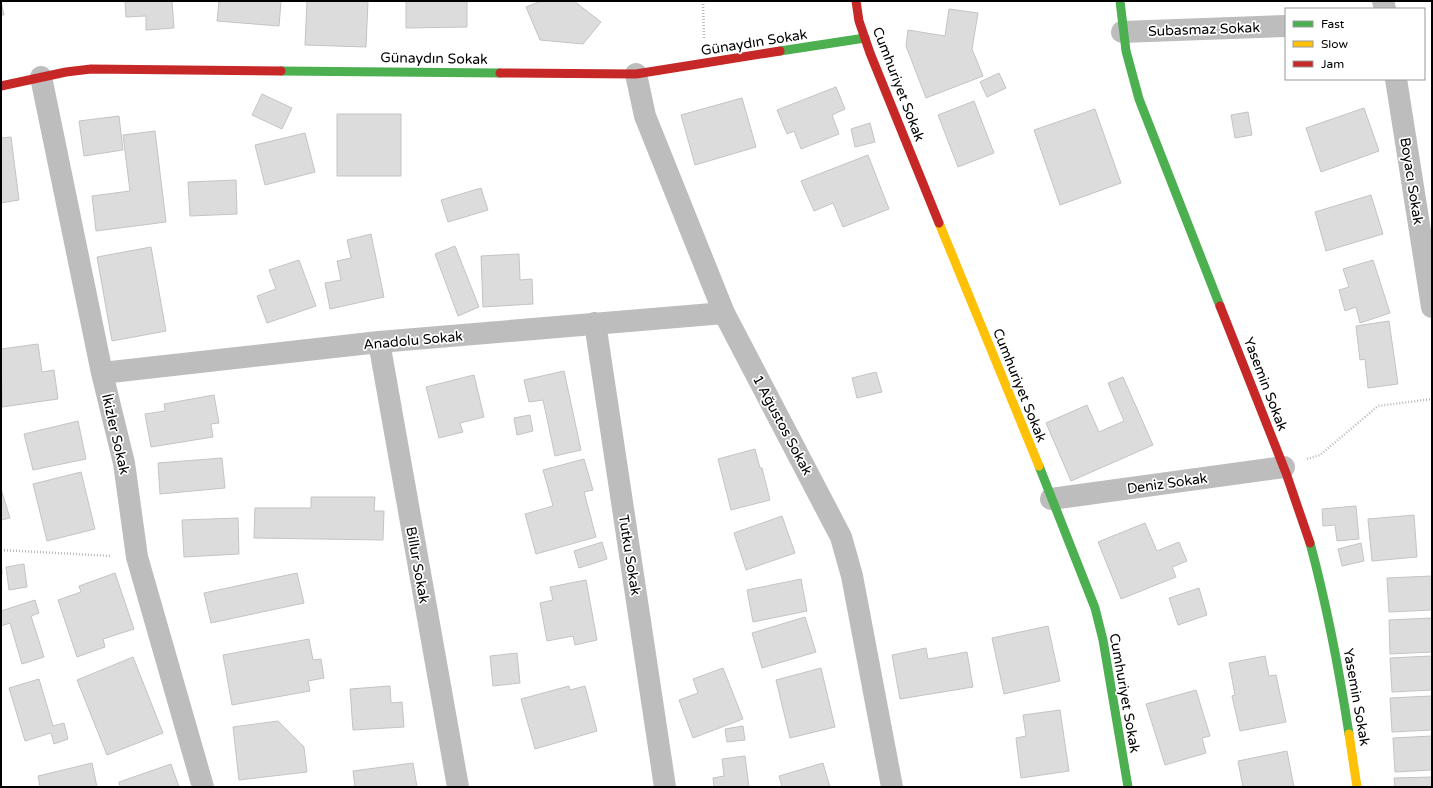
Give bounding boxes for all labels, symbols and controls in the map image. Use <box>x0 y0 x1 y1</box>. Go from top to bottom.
legend <box>1285 8 1425 80</box>
text: Fast <box>1321 17 1345 31</box>
street label: Subasmaz Sokak <box>1148 19 1261 40</box>
street label: Cumhuriyet Sokak <box>869 25 928 144</box>
street label: Günaydın Sokak <box>700 26 809 59</box>
text: Slow <box>1321 37 1348 51</box>
street label: Günaydın Sokak <box>380 49 488 68</box>
text: Jam <box>1321 57 1344 71</box>
street label: Boyacı Sokak <box>1396 136 1427 226</box>
street label: Cumhuriyet Sokak <box>989 326 1050 445</box>
street label: Anadolu Sokak <box>363 328 464 353</box>
street label: Yasemin Sokak <box>1240 335 1291 434</box>
street label: 1 Ağustos Sokak <box>749 372 816 479</box>
street label: İkizler Sokak <box>98 392 133 477</box>
street label: Deniz Sokak <box>1126 469 1209 498</box>
street label: Tutku Sokak <box>615 514 644 597</box>
street label: Billur Sokak <box>402 525 433 605</box>
street label: Cumhuriyet Sokak <box>1106 632 1143 755</box>
street label: Yasemin Sokak <box>1340 647 1374 748</box>

